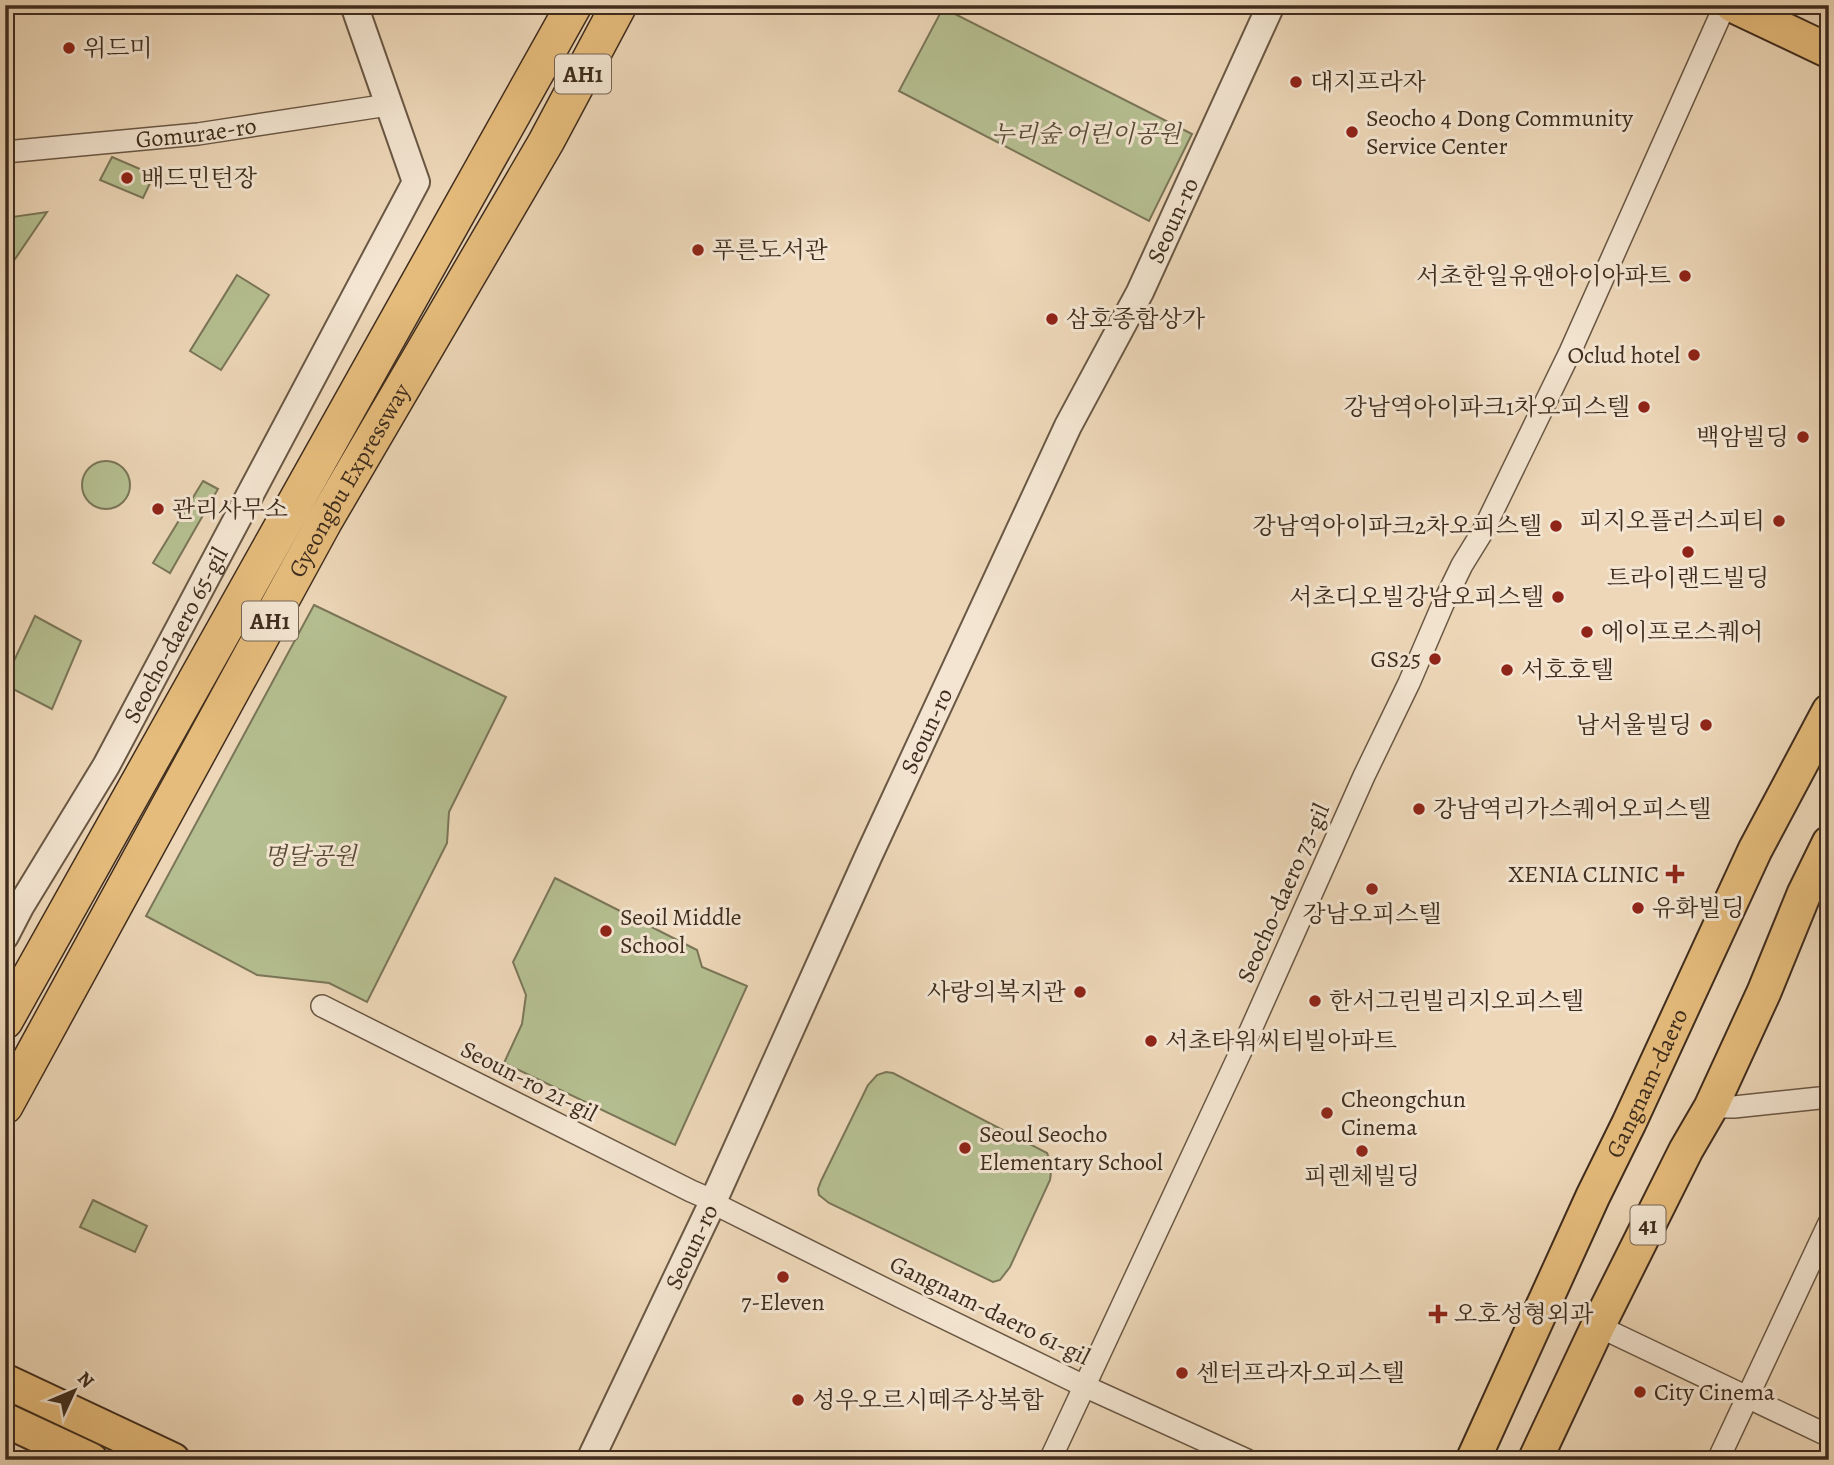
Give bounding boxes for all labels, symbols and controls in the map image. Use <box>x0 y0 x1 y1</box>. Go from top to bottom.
place label: 위드미 <box>83 32 153 64</box>
marker: 위드미 <box>61 40 77 56</box>
road number: AH1 <box>555 54 611 94</box>
place label: 대지프라자 <box>1310 66 1426 98</box>
marker: 대지프라자 <box>1288 74 1304 90</box>
place label: Seocho 4 Dong Community Service Center <box>1366 102 1633 162</box>
street label: Gomurae-ro <box>134 109 259 156</box>
park label: 누리숲 어린이공원 <box>991 118 1183 150</box>
marker: Seocho 4 Dong Community Service Center <box>1344 124 1360 140</box>
place label: 배드민턴장 <box>141 162 258 194</box>
marker: 배드민턴장 <box>119 170 135 186</box>
street label: Seoun-ro <box>1139 172 1206 269</box>
place label: 푸른도서관 <box>712 234 828 266</box>
marker: 푸른도서관 <box>690 242 706 258</box>
place label: 서초한일유앤아이아파트 <box>1416 260 1671 292</box>
marker: 서초한일유앤아이아파트 <box>1677 268 1693 284</box>
place label: 삼호종합상가 <box>1066 303 1205 335</box>
marker: 삼호종합상가 <box>1044 311 1060 327</box>
place label: Oclud hotel <box>1567 339 1680 371</box>
marker: Oclud hotel <box>1686 347 1702 363</box>
street label: Gyeongbu Expressway <box>281 377 418 583</box>
place label: 강남역아이파크1차오피스텔 <box>1344 391 1630 423</box>
marker: 강남역아이파크1차오피스텔 <box>1636 399 1652 415</box>
place label: 백암빌딩 <box>1696 421 1789 453</box>
marker: 백암빌딩 <box>1795 429 1811 445</box>
place label: 관리사무소 <box>172 493 288 525</box>
marker: 관리사무소 <box>150 501 166 517</box>
place label: 피지오플러스피티 <box>1580 505 1765 537</box>
place label: 강남역아이파크2차오피스텔 <box>1252 510 1542 542</box>
marker: 피지오플러스피티 <box>1771 513 1787 529</box>
marker: 강남역아이파크2차오피스텔 <box>1548 518 1564 534</box>
street label: Seocho-daero 65-gil <box>116 541 235 729</box>
marker: 트라이랜드빌딩 <box>1680 544 1696 560</box>
place label: 트라이랜드빌딩 <box>1607 562 1769 594</box>
place label: 서초디오빌강남오피스텔 <box>1289 581 1544 613</box>
marker: 서초디오빌강남오피스텔 <box>1550 589 1566 605</box>
road number: AH1 <box>242 601 298 640</box>
place label: 에이프로스퀘어 <box>1601 616 1763 648</box>
marker: 에이프로스퀘어 <box>1579 624 1595 640</box>
place label: GS25 <box>1371 643 1421 675</box>
marker: GS25 <box>1427 651 1443 667</box>
place label: 서호호텔 <box>1521 654 1614 686</box>
marker: 서호호텔 <box>1499 662 1515 678</box>
street label: Seoun-ro <box>893 683 960 779</box>
place label: 남서울빌딩 <box>1576 709 1692 741</box>
marker: 남서울빌딩 <box>1698 717 1714 733</box>
place label: 강남역리가스퀘어오피스텔 <box>1433 793 1711 825</box>
street label: Seocho-daero 73-gil <box>1229 798 1337 988</box>
marker: 강남역리가스퀘어오피스텔 <box>1411 801 1427 817</box>
park label: 명달공원 <box>264 840 358 872</box>
place label: XENIA CLINIC <box>1508 858 1659 890</box>
marker: XENIA CLINIC <box>1665 864 1685 884</box>
marker: 강남오피스텔 <box>1364 881 1380 897</box>
place label: 유화빌딩 <box>1652 892 1745 924</box>
place label: 강남오피스텔 <box>1302 898 1442 930</box>
marker: 유화빌딩 <box>1630 900 1646 916</box>
place label: Seoil Middle School <box>620 901 742 961</box>
marker: Seoil Middle School <box>598 923 614 939</box>
place label: 사랑의복지관 <box>927 976 1066 1008</box>
marker: 사랑의복지관 <box>1072 984 1088 1000</box>
place label: 한서그린빌리지오피스텔 <box>1329 985 1584 1017</box>
marker: 한서그린빌리지오피스텔 <box>1307 993 1323 1009</box>
street label: Gangnam-daero <box>1598 1003 1696 1163</box>
place label: 서초타워씨티빌아파트 <box>1165 1025 1397 1057</box>
street label: Seoun-ro 21-gil <box>455 1033 603 1129</box>
marker: 서초타워씨티빌아파트 <box>1143 1033 1159 1049</box>
place label: Cheongchun Cinema <box>1341 1083 1466 1143</box>
marker: Cheongchun Cinema <box>1319 1105 1335 1121</box>
place label: Seoul Seocho Elementary School <box>979 1118 1163 1178</box>
marker: Seoul Seocho Elementary School <box>957 1140 973 1156</box>
marker: 피렌체빌딩 <box>1354 1143 1370 1159</box>
place label: 피렌체빌딩 <box>1304 1160 1420 1192</box>
street label: Seoun-ro <box>657 1199 726 1295</box>
road number: 41 <box>1630 1206 1666 1244</box>
street label: Gangnam-daero 61-gil <box>885 1248 1096 1372</box>
marker: 7-Eleven <box>775 1269 791 1285</box>
place label: 7-Eleven <box>741 1286 825 1318</box>
place label: 오호성형외과 <box>1454 1298 1594 1330</box>
marker: 오호성형외과 <box>1428 1304 1448 1324</box>
north arrow <box>38 1356 108 1426</box>
place label: 센터프라자오피스텔 <box>1196 1357 1405 1389</box>
marker: 센터프라자오피스텔 <box>1174 1365 1190 1381</box>
text: N <box>71 1366 100 1394</box>
place label: City Cinema <box>1654 1376 1776 1408</box>
place label: 성우오르시떼주상복합 <box>812 1384 1044 1416</box>
marker: City Cinema <box>1632 1384 1648 1400</box>
marker: 성우오르시떼주상복합 <box>790 1392 806 1408</box>

